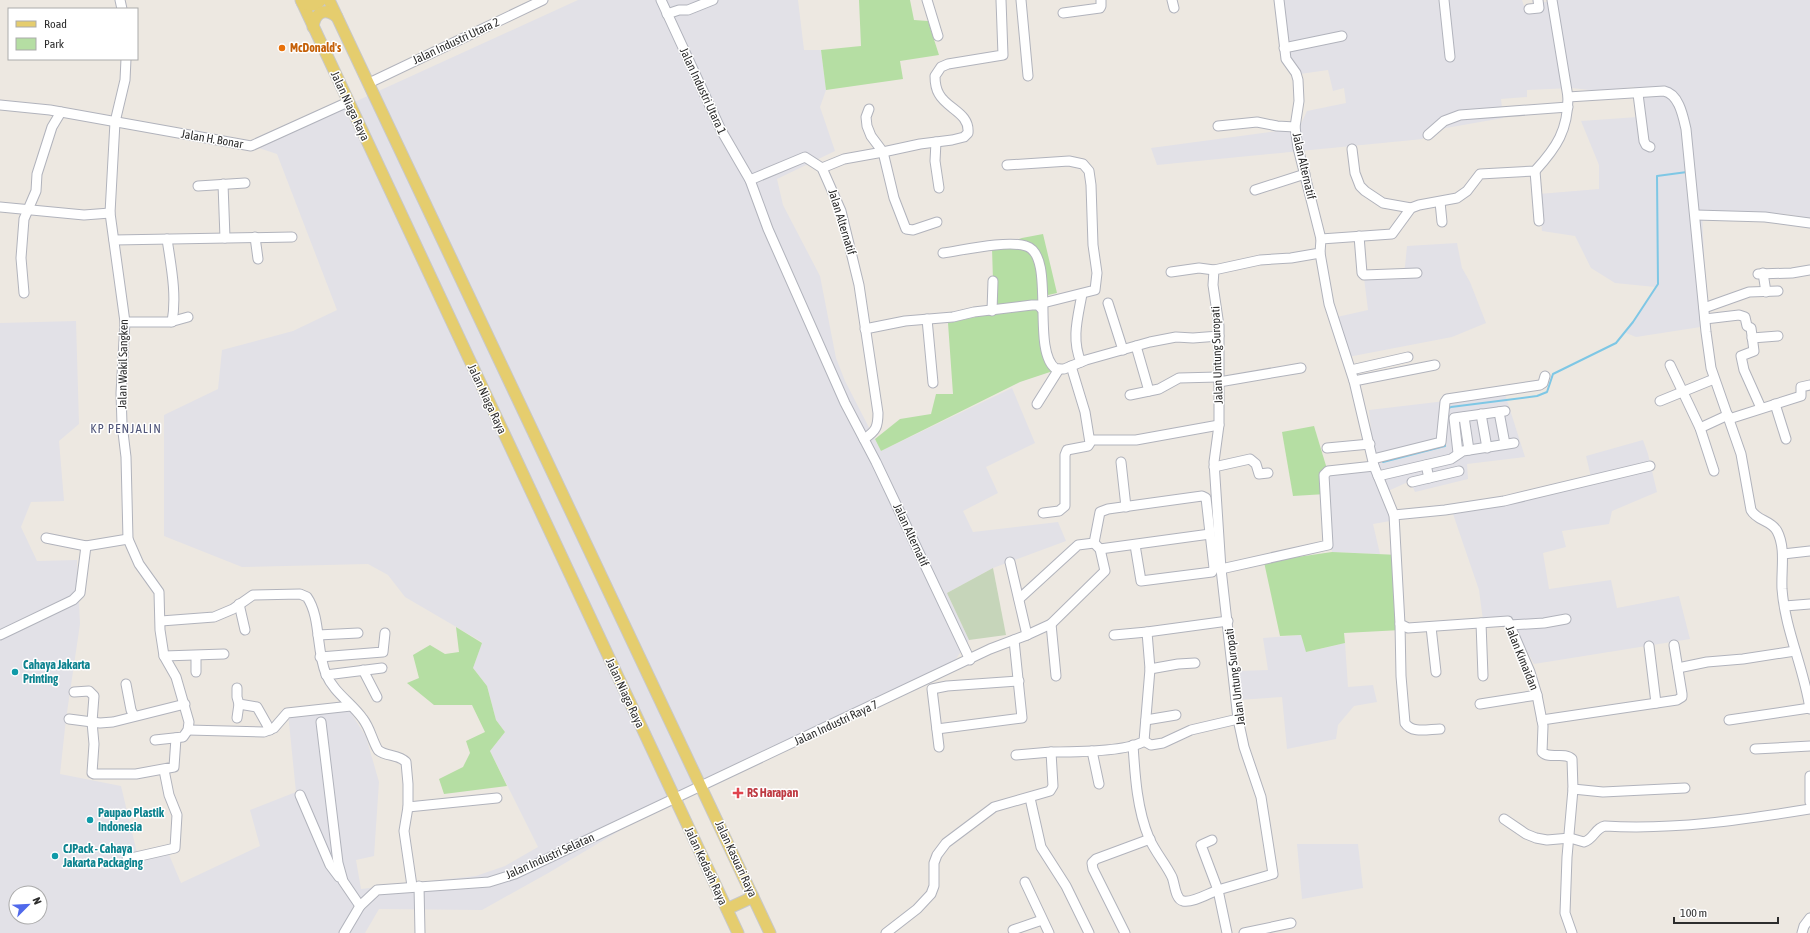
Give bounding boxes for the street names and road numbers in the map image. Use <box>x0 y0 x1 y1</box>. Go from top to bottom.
street label: Jalan Industri Utara 2 <box>410 15 502 67</box>
street label: Jalan Industri Utara 1 <box>677 45 729 137</box>
street label: Jalan Niaga Raya <box>328 69 372 143</box>
street label: Jalan H. Bonar <box>180 127 245 151</box>
street label: Jalan Alternatif <box>1290 131 1319 201</box>
street label: Jalan Alternatif <box>825 187 859 257</box>
street label: Jalan Untung Suropati <box>1208 306 1226 404</box>
street label: Jalan Wakil Sangken <box>115 319 131 409</box>
street label: Jalan Niaga Raya <box>465 362 509 436</box>
street label: Jalan Alternatif <box>890 501 932 569</box>
street label: Jalan Kimaidan <box>1503 624 1541 692</box>
street label: Jalan Untung Suropati <box>1222 628 1248 726</box>
street label: Jalan Niaga Raya <box>603 656 647 730</box>
street label: Jalan Industri Raya 7 <box>792 697 880 749</box>
street label: Jalan Kasuari Raya <box>712 819 760 899</box>
street label: Jalan Kedasih Raya <box>682 825 730 907</box>
street label: Jalan Industri Selatan <box>503 830 597 882</box>

